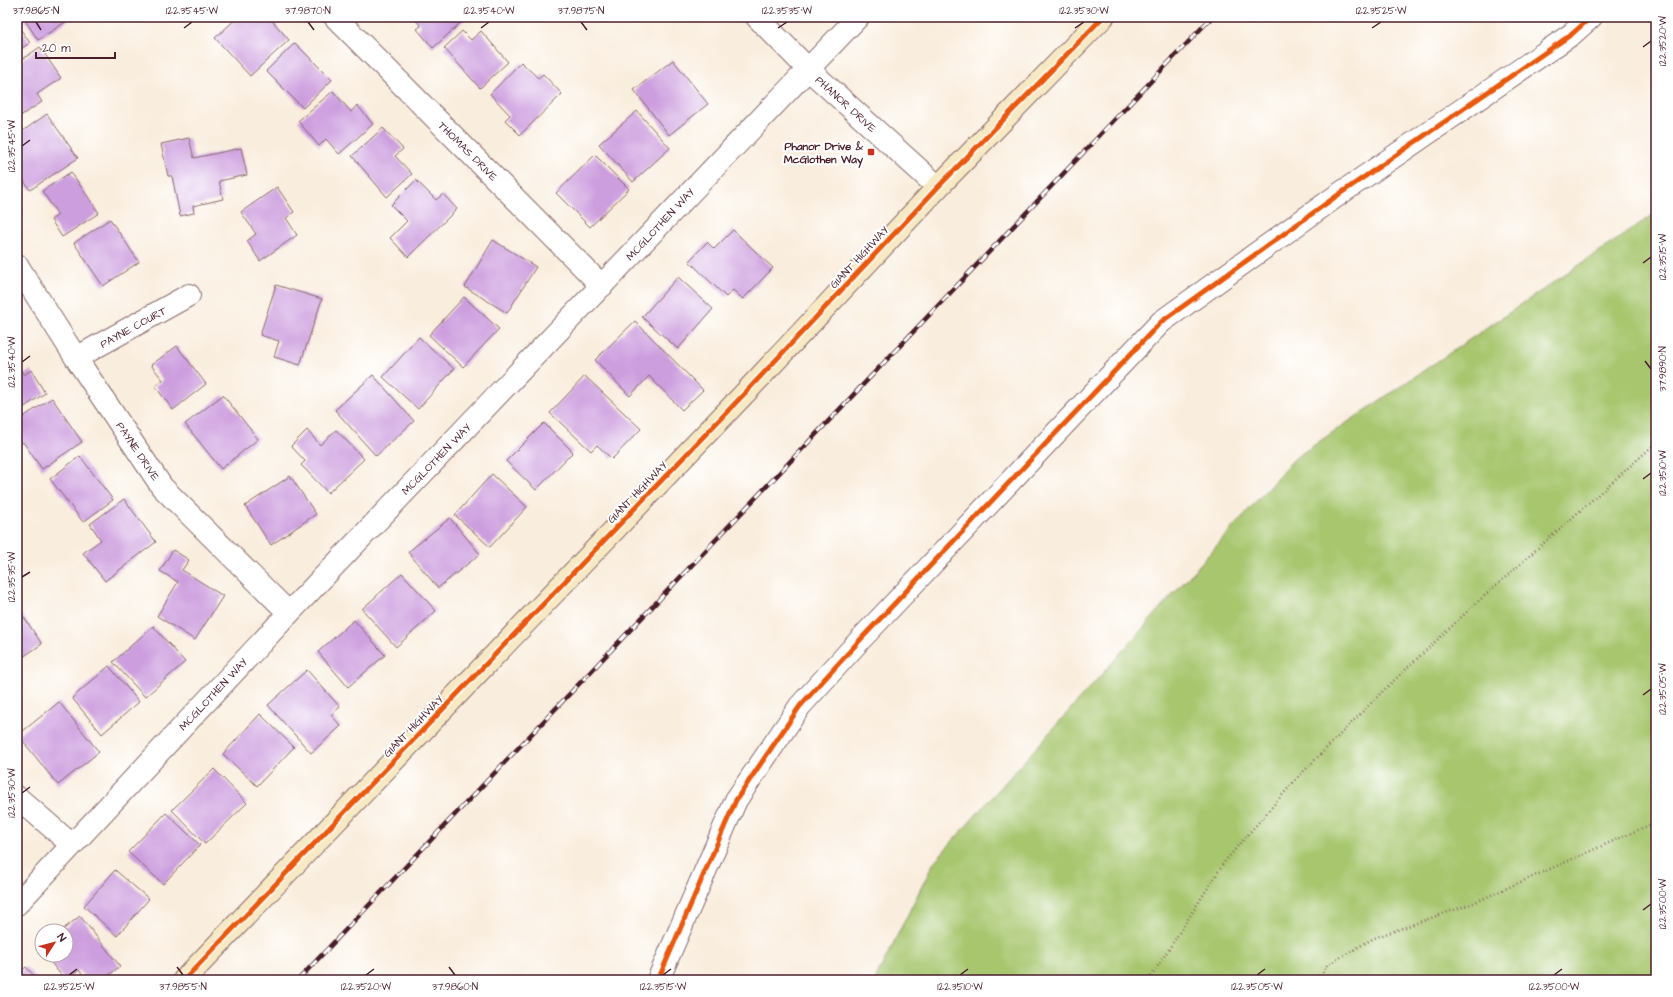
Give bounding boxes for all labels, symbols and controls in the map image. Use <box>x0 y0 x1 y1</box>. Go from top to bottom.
text: 37.9865°N <box>13 4 59 18</box>
text: 122.3545°W <box>166 4 218 18</box>
text: 37.9870°N <box>285 4 331 18</box>
text: 122.3540°W <box>463 4 515 18</box>
text: 37.9875°N <box>558 4 604 18</box>
text: 122.3535°W <box>762 4 813 18</box>
text: 122.3530°W <box>1059 4 1109 18</box>
text: 122.3525°W <box>1356 4 1407 18</box>
text: 122.3520°W <box>1656 15 1670 66</box>
scale bar <box>36 34 115 60</box>
text: 20 m <box>42 40 71 57</box>
street label: PHANOR DRIVE <box>812 73 880 136</box>
street label: THOMAS DRIVE <box>435 118 501 185</box>
text: 122.3545°W <box>5 120 19 172</box>
place label: Phanor Drive & McGlothen Way <box>784 139 864 169</box>
marker: Phanor Drive & McGlothen Way <box>866 147 876 157</box>
street label: MCGLOTHEN WAY <box>623 185 698 264</box>
street label: GIANT HIGHWAY <box>826 223 892 292</box>
text: 122.3515°W <box>1656 233 1670 280</box>
street label: PAYNE COURT <box>97 303 169 352</box>
text: 122.3540°W <box>5 336 19 388</box>
text: 37.9890°N <box>1656 346 1670 392</box>
street label: PAYNE DRIVE <box>112 419 163 484</box>
street label: MCGLOTHEN WAY <box>398 420 475 498</box>
text: 122.3510°W <box>1656 450 1670 496</box>
street label: GIANT HIGHWAY <box>604 458 671 526</box>
text: 122.3535°W <box>5 551 19 602</box>
street label: MCGLOTHEN WAY <box>176 655 251 734</box>
text: 122.3505°W <box>1656 663 1670 715</box>
street label: GIANT HIGHWAY <box>380 692 447 760</box>
text: 122.3530°W <box>5 768 19 818</box>
text: 122.3500°W <box>1656 878 1670 929</box>
north arrow <box>34 923 74 963</box>
text: N <box>54 930 70 945</box>
text: 122.3525°W <box>44 980 95 994</box>
text: 37.9855°N <box>159 980 207 994</box>
text: 122.3520°W <box>341 980 392 994</box>
text: 37.9860°N <box>432 980 478 994</box>
text: 122.3515°W <box>640 980 687 994</box>
text: 122.3510°W <box>937 980 983 994</box>
text: 122.3505°W <box>1231 980 1283 994</box>
text: 122.3500°W <box>1529 980 1580 994</box>

